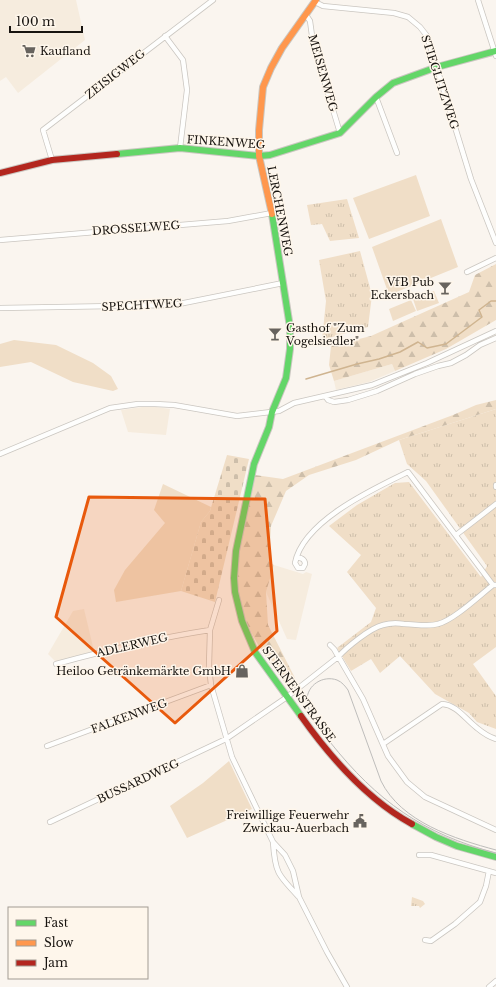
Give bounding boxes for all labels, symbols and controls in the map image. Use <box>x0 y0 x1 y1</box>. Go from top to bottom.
scale bar <box>10 8 82 34</box>
text: 100 m <box>16 14 55 29</box>
street label: MEISENWEG <box>305 33 341 114</box>
street label: STIEGLITZWEG <box>418 33 462 131</box>
supermarket icon: Kaufland <box>21 43 37 59</box>
place label: Kaufland <box>40 44 91 58</box>
street label: ZEISIGWEG <box>82 46 148 102</box>
street label: FINKENWEG <box>186 132 266 152</box>
street label: LERCHENWEG <box>264 165 296 258</box>
street label: DROSSELWEG <box>92 218 181 238</box>
place label: VfB Pub Eckersbach <box>370 275 434 302</box>
bar icon: VfB Pub Eckersbach <box>437 280 453 296</box>
street label: SPECHTWEG <box>101 296 183 314</box>
place label: Gasthof "Zum Vogelsiedler" <box>285 321 365 348</box>
bar icon: Gasthof "Zum Vogelsiedler" <box>267 326 283 342</box>
street label: ADLERWEG <box>94 630 169 660</box>
street label: STERNENSTRASSE <box>259 643 339 745</box>
shop icon: Heiloo Getränkemärkte GmbH <box>234 663 250 679</box>
place label: Heiloo Getränkemärkte GmbH <box>56 664 231 678</box>
street label: FALKENWEG <box>89 696 169 736</box>
street label: BUSSARDWEG <box>95 756 182 806</box>
place label: Freiwillige Feuerwehr Zwickau-Auerbach <box>226 808 350 835</box>
public building icon: Freiwillige Feuerwehr Zwickau-Auerbach <box>352 813 368 829</box>
legend <box>8 907 148 979</box>
text: Fast <box>44 915 69 930</box>
text: Slow <box>44 935 74 950</box>
text: Jam <box>42 955 68 970</box>

